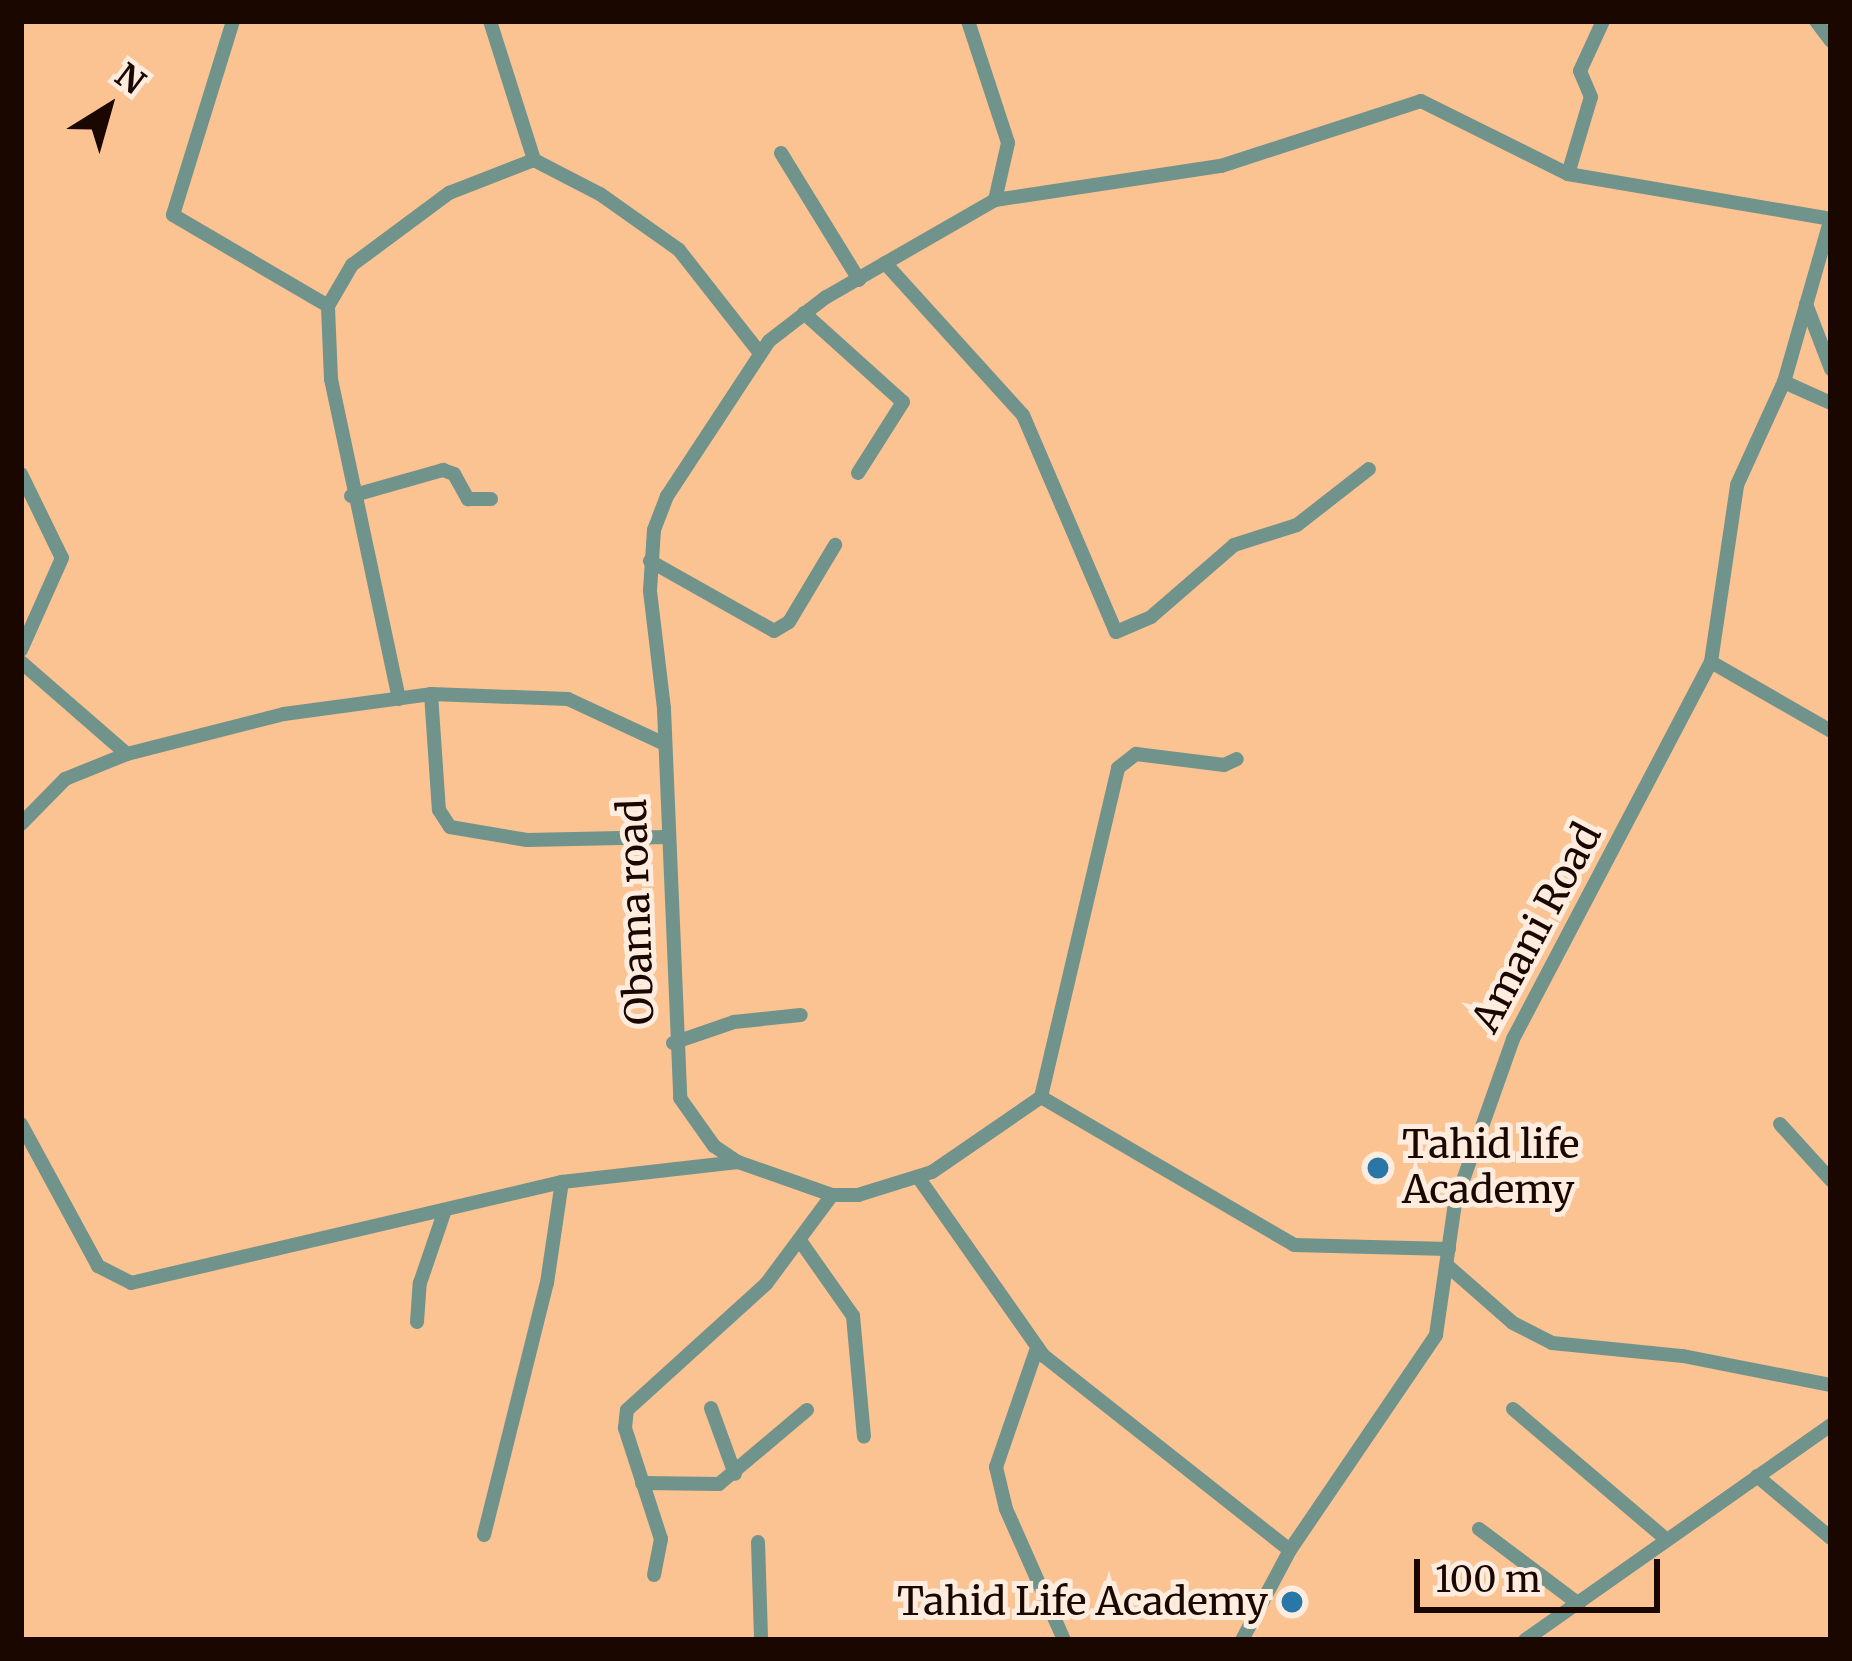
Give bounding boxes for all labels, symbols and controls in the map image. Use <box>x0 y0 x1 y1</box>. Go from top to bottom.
north arrow <box>48 48 168 168</box>
text: N <box>107 55 153 103</box>
street label: Obama road <box>610 798 664 1026</box>
street label: Amani Road <box>1462 816 1612 1040</box>
place label: Tahid life Academy <box>1402 1123 1579 1214</box>
marker: Tahid life Academy <box>1365 1155 1391 1181</box>
scale bar <box>1420 1535 1666 1609</box>
text: 100 m <box>1435 1557 1541 1602</box>
place label: Tahid Life Academy <box>897 1579 1268 1625</box>
marker: Tahid Life Academy <box>1279 1589 1305 1615</box>

